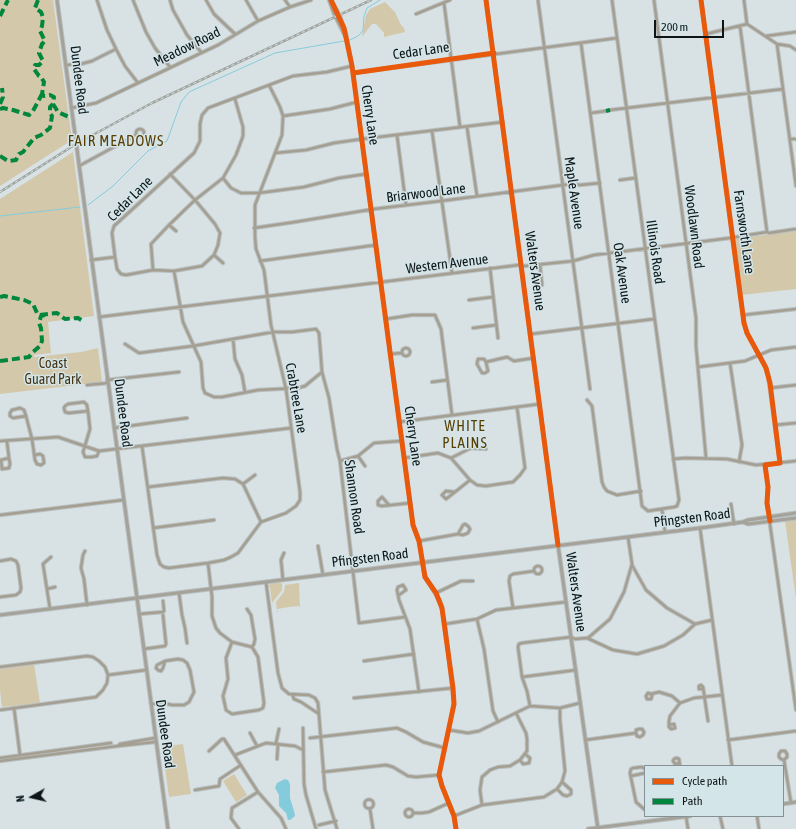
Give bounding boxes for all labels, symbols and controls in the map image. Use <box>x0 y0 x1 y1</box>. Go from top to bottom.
scale bar <box>656 12 726 38</box>
text: 200 m <box>661 20 688 34</box>
street label: Meadow Road <box>151 24 223 70</box>
street label: Cedar Lane <box>392 39 450 63</box>
street label: Dundee Road <box>66 45 92 115</box>
street label: Cherry Lane <box>357 84 383 146</box>
district label: FAIR MEADOWS <box>68 132 164 150</box>
street label: Maple Avenue <box>561 156 587 230</box>
street label: Cedar Lane <box>104 173 156 225</box>
street label: Briarwood Lane <box>385 180 467 206</box>
street label: Woodlawn Road <box>681 185 707 269</box>
street label: Farnsworth Lane <box>730 189 758 275</box>
street label: Illinois Road <box>642 219 668 285</box>
street label: Walters Avenue <box>521 230 549 312</box>
street label: Oak Avenue <box>609 241 635 305</box>
street label: Western Avenue <box>405 251 489 277</box>
park label: Coast Guard Park <box>25 356 81 388</box>
street label: Crabtree Lane <box>282 362 310 434</box>
street label: Dundee Road <box>110 378 136 448</box>
street label: Cherry Lane <box>400 405 426 467</box>
district label: WHITE PLAINS <box>442 417 488 452</box>
street label: Shannon Road <box>340 459 368 535</box>
street label: Pfingsten Road <box>653 505 731 531</box>
street label: Pfingsten Road <box>331 545 409 571</box>
street label: Walters Avenue <box>562 551 590 633</box>
street label: Dundee Road <box>152 699 178 769</box>
legend <box>644 765 784 817</box>
text: Cycle path <box>682 774 727 788</box>
north arrow <box>12 777 52 817</box>
text: Path <box>682 794 703 808</box>
text: N <box>14 795 27 803</box>

